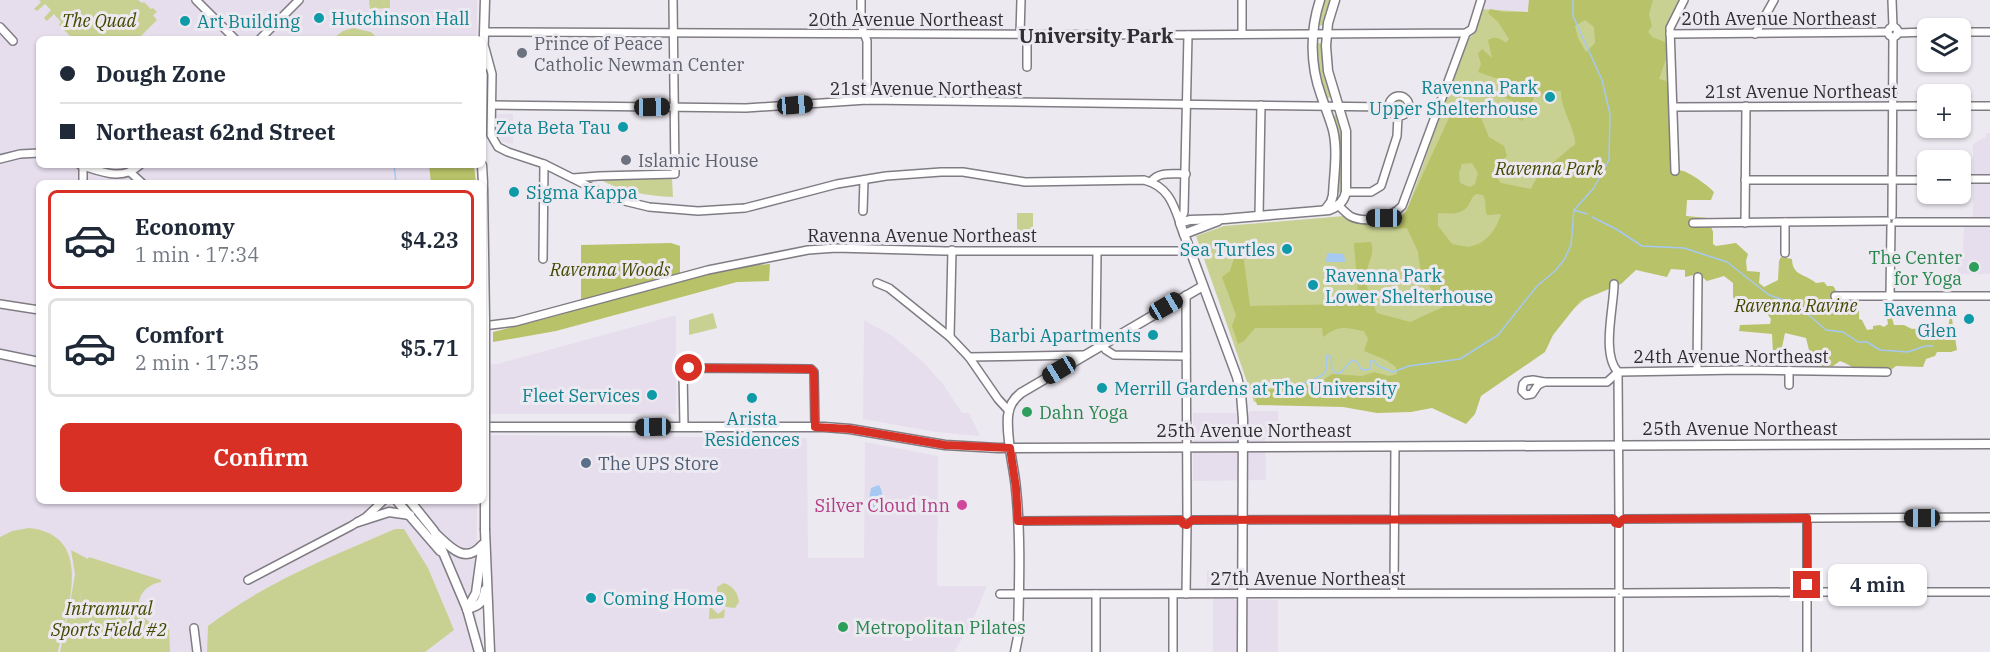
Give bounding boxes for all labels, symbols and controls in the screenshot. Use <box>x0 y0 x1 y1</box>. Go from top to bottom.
place label: Hutchinson Hall <box>331 7 470 30</box>
street label: 20th Avenue Northeast <box>1681 7 1877 30</box>
street label: 20th Avenue Northeast <box>808 8 1004 31</box>
park label: The Quad <box>62 9 137 32</box>
place label: Art Building <box>197 10 300 33</box>
marker: Hutchinson Hall <box>312 11 326 25</box>
marker: Art Building <box>178 14 192 28</box>
map controls <box>1917 18 1971 204</box>
button: layers <box>1917 18 1971 72</box>
district label: University Park <box>1019 22 1174 49</box>
place label: Prince of Peace Catholic Newman Center <box>534 32 744 76</box>
marker: Prince of Peace Catholic Newman Center <box>515 46 529 60</box>
text: Dough Zone <box>96 59 226 88</box>
place label: Ravenna Park Upper Shelterhouse <box>1369 76 1538 120</box>
street label: 21st Avenue Northeast <box>830 77 1022 100</box>
street label: 21st Avenue Northeast <box>1705 80 1897 103</box>
button: + <box>1917 84 1971 138</box>
marker: Ravenna Park Upper Shelterhouse <box>1543 90 1557 104</box>
car <box>776 94 814 116</box>
car <box>634 98 670 116</box>
place label: Zeta Beta Tau <box>496 116 611 139</box>
text: Northeast 62nd Street <box>96 117 335 146</box>
marker: Zeta Beta Tau <box>616 120 630 134</box>
place label: Islamic House <box>638 149 758 172</box>
button: − <box>1917 150 1971 204</box>
marker: Islamic House <box>619 153 633 167</box>
park label: Ravenna Park <box>1494 157 1604 180</box>
place label: Sigma Kappa <box>526 181 638 204</box>
marker: Sigma Kappa <box>507 185 521 199</box>
car <box>1366 209 1402 227</box>
text: Economy <box>135 212 235 241</box>
icon: car <box>63 213 117 267</box>
street label: Ravenna Avenue Northeast <box>807 224 1037 247</box>
text: $4.23 <box>400 225 459 254</box>
place label: Sea Turtles <box>1180 238 1275 261</box>
text: 1 min · 17:34 <box>135 241 259 268</box>
marker: Sea Turtles <box>1280 242 1294 256</box>
place label: The Center for Yoga <box>1869 246 1962 290</box>
park label: Ravenna Woods <box>549 258 670 281</box>
marker: The Center for Yoga <box>1967 260 1981 274</box>
place label: Ravenna Park Lower Shelterhouse <box>1325 264 1493 308</box>
marker: Ravenna Park Lower Shelterhouse <box>1306 278 1320 292</box>
car <box>1146 289 1186 323</box>
park label: Ravenna Ravine <box>1733 294 1858 317</box>
place label: Ravenna Glen <box>1883 298 1957 342</box>
marker: Ravenna Glen <box>1962 312 1976 326</box>
text: Comfort <box>135 320 224 349</box>
icon: car <box>63 321 117 375</box>
place label: Barbi Apartments <box>989 324 1141 347</box>
marker: Barbi Apartments <box>1146 328 1160 342</box>
text: $5.71 <box>400 333 459 362</box>
street label: 24th Avenue Northeast <box>1633 345 1829 368</box>
text: 2 min · 17:35 <box>135 349 259 376</box>
car <box>1039 353 1079 387</box>
route start <box>675 354 702 381</box>
place label: Merrill Gardens at The University <box>1114 377 1397 400</box>
marker: Merrill Gardens at The University <box>1095 381 1109 395</box>
place label: Fleet Services <box>522 384 640 407</box>
marker: Fleet Services <box>645 388 659 402</box>
marker: Arista Residences <box>745 391 759 405</box>
place label: Dahn Yoga <box>1039 401 1128 424</box>
marker: Dahn Yoga <box>1020 405 1034 419</box>
place label: Arista Residences <box>704 407 800 451</box>
street label: 25th Avenue Northeast <box>1642 417 1838 440</box>
car <box>635 418 671 436</box>
street label: 25th Avenue Northeast <box>1156 419 1352 442</box>
button: Confirm <box>60 423 462 492</box>
place label: The UPS Store <box>598 452 719 475</box>
marker: The UPS Store <box>579 456 593 470</box>
place label: Silver Cloud Inn <box>814 494 950 517</box>
marker: Silver Cloud Inn <box>955 498 969 512</box>
car <box>1904 509 1940 527</box>
callout: 4 min <box>1828 564 1927 606</box>
street label: 27th Avenue Northeast <box>1210 567 1406 590</box>
route end <box>1793 571 1820 598</box>
text: 4 min <box>1850 571 1905 598</box>
place label: Coming Home <box>603 587 724 610</box>
marker: Coming Home <box>584 591 598 605</box>
park label: Intramural Sports Field #2 <box>50 597 167 641</box>
place label: Metropolitan Pilates <box>855 616 1026 639</box>
marker: Metropolitan Pilates <box>836 620 850 634</box>

